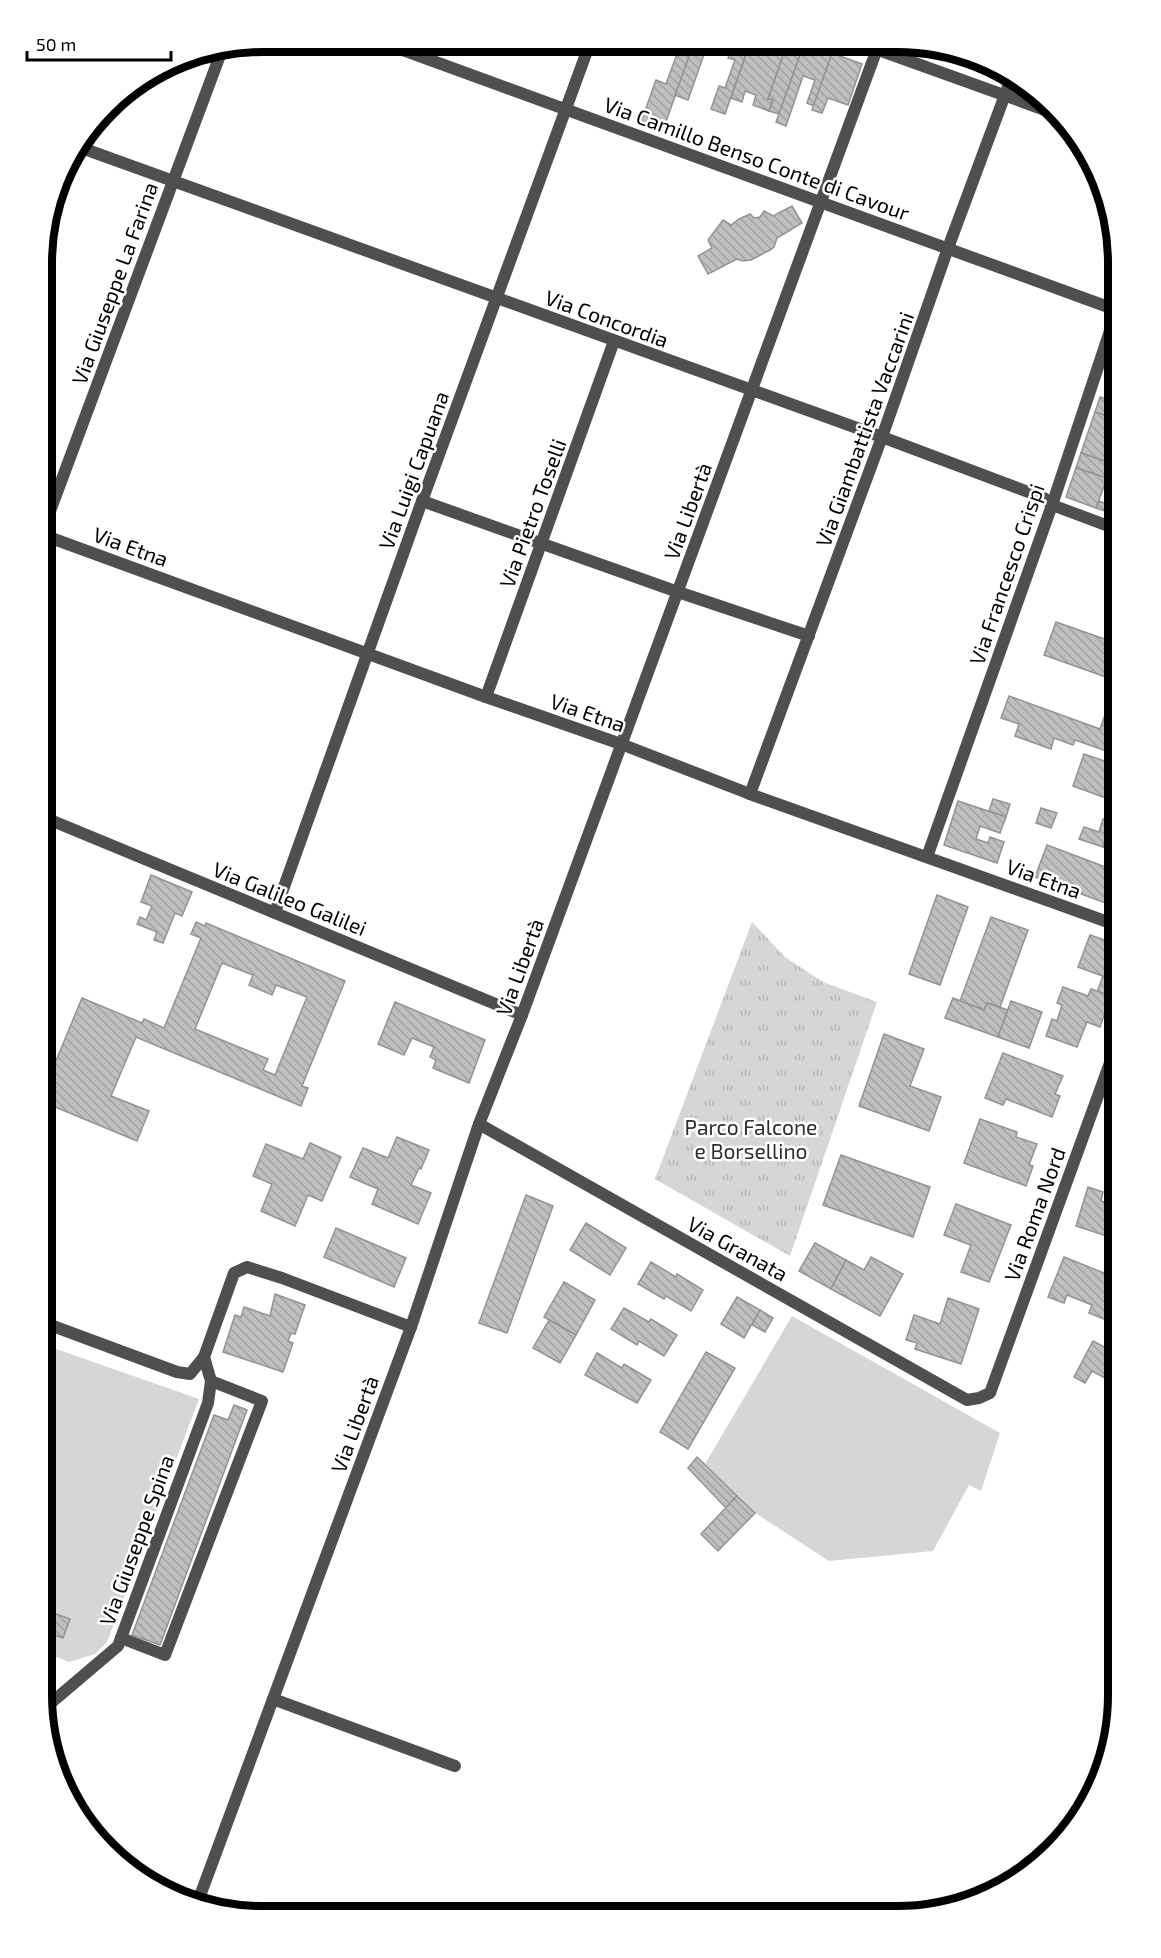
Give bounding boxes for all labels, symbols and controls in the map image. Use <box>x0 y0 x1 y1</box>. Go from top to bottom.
scale bar <box>27 24 171 62</box>
text: 50 m <box>36 33 76 55</box>
street label: Via Camillo Benso Conte di Cavour <box>601 91 914 225</box>
street label: Via Giuseppe La Farina <box>66 178 162 388</box>
street label: Via Concordia <box>542 284 672 352</box>
street label: Via Giambattista Vaccarini <box>810 308 918 550</box>
street label: Via Luigi Capuana <box>373 387 453 553</box>
street label: Via Pietro Toselli <box>493 435 571 591</box>
street label: Via Libertà <box>658 459 716 563</box>
street label: Via Francesco Crispi <box>963 480 1049 668</box>
street label: Via Etna <box>90 521 172 571</box>
street label: Via Etna <box>547 688 629 736</box>
street label: Via Etna <box>1003 853 1085 903</box>
street label: Via Galileo Galilei <box>210 856 370 940</box>
street label: Via Libertà <box>490 915 548 1019</box>
park label: Parco Falcone e Borsellino <box>685 1114 817 1163</box>
street label: Via Roma Nord <box>998 1144 1070 1284</box>
street label: Via Granata <box>684 1210 792 1286</box>
street label: Via Libertà <box>325 1372 383 1476</box>
street label: Via Giuseppe Spina <box>94 1451 178 1629</box>

